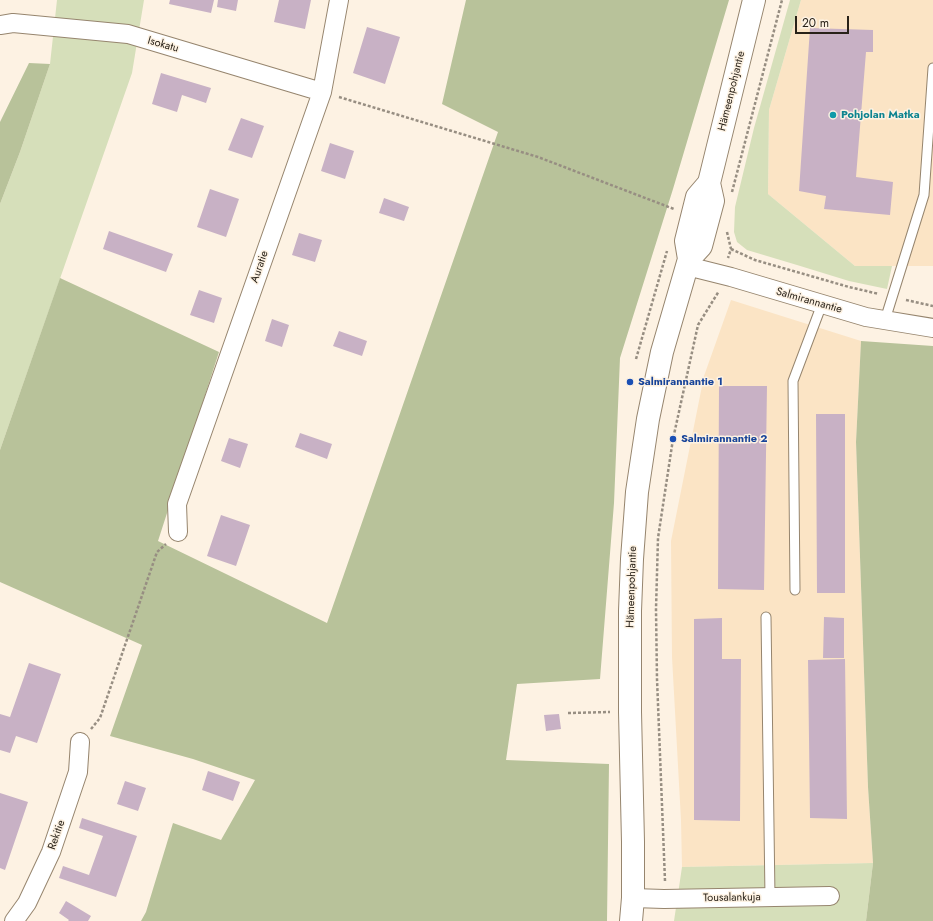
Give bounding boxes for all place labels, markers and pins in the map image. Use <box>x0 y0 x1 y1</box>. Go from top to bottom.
place label: Pohjolan Matka <box>841 108 920 122</box>
marker: Pohjolan Matka <box>828 110 838 120</box>
place label: Salmirannantie 1 <box>638 375 723 389</box>
marker: Salmirannantie 1 <box>625 377 635 387</box>
place label: Salmirannantie 2 <box>681 432 768 446</box>
marker: Salmirannantie 2 <box>668 434 678 444</box>

